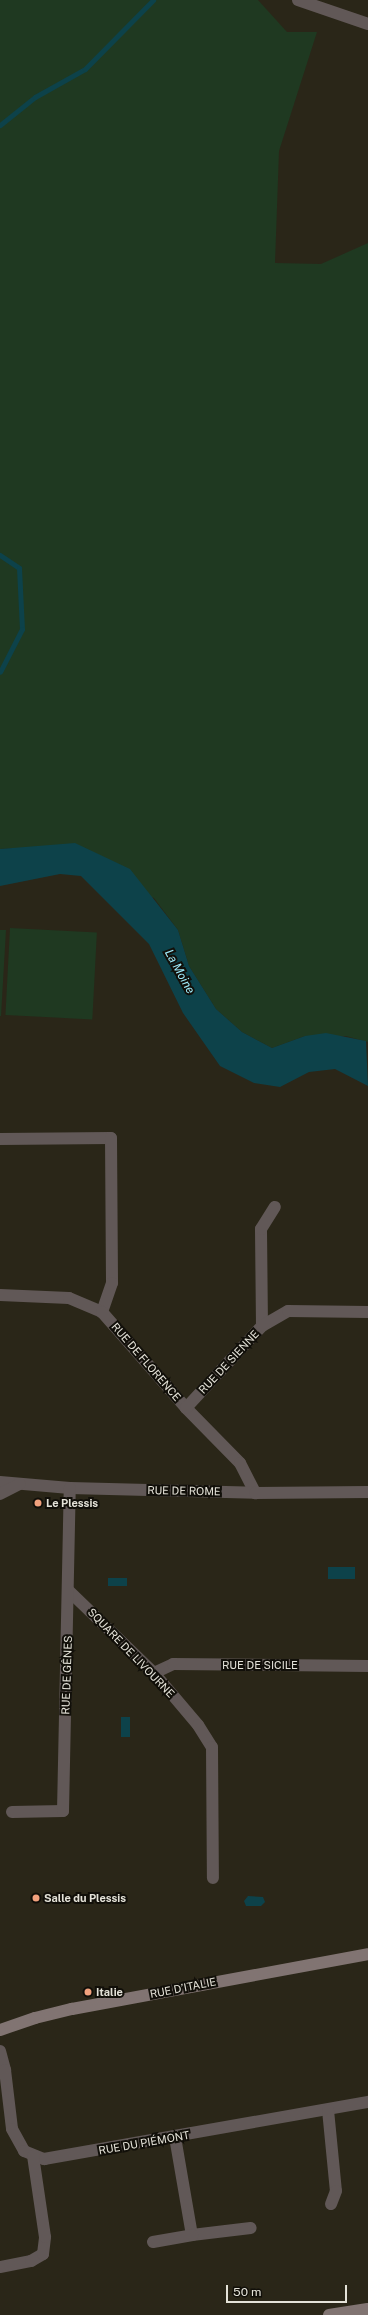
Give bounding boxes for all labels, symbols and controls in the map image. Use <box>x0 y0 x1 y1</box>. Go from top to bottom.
water label: La Moine <box>161 947 197 997</box>
street label: RUE DE FLORENCE <box>108 1320 184 1404</box>
street label: RUE DE SIENNE <box>196 1327 262 1397</box>
street label: RUE DE ROME <box>147 1484 221 1498</box>
place label: Le Plessis <box>46 1496 98 1510</box>
marker: Le Plessis <box>33 1498 43 1508</box>
street label: SQUARE DE LIVOURNE <box>85 1605 177 1701</box>
street label: RUE DE GÊNES <box>59 1635 75 1715</box>
street label: RUE DE SICILE <box>222 1658 298 1672</box>
place label: Salle du Plessis <box>44 1891 126 1905</box>
marker: Salle du Plessis <box>31 1893 41 1903</box>
street label: RUE D’ITALIE <box>149 1975 217 2001</box>
place label: Italie <box>96 1985 123 1999</box>
marker: Italie <box>83 1987 93 1997</box>
street label: RUE DU PIÉMONT <box>98 2129 190 2157</box>
scale bar <box>228 2277 349 2303</box>
text: 50 m <box>233 2285 261 2299</box>

